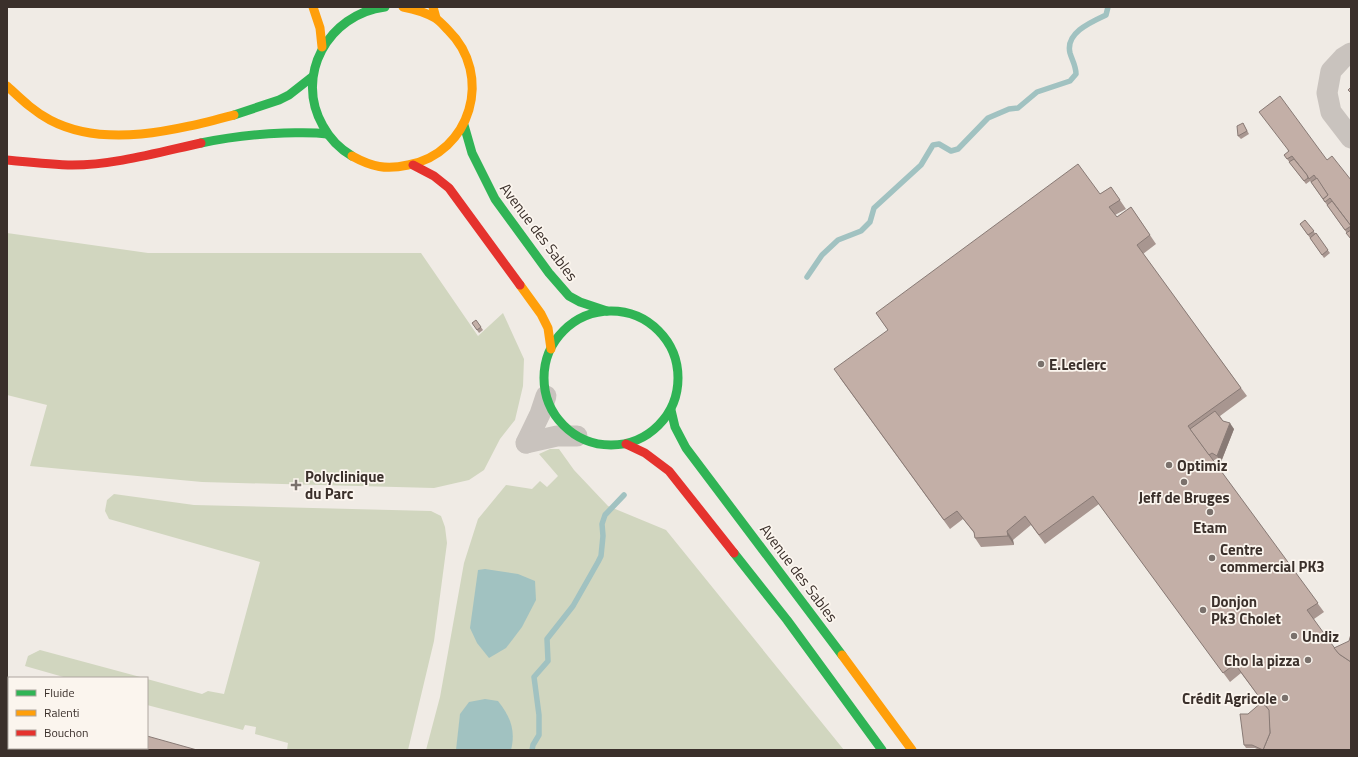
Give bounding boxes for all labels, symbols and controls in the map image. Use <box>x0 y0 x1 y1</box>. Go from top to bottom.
street label: Avenue des Sables <box>494 178 584 286</box>
place label: E.Leclerc <box>1049 353 1107 376</box>
marker: E.Leclerc <box>1036 359 1046 369</box>
place label: Optimiz <box>1177 454 1228 477</box>
marker: Optimiz <box>1164 460 1174 470</box>
place label: Polyclinique du Parc <box>305 465 384 505</box>
marker: Jeff de Bruges <box>1179 477 1189 487</box>
marker: Polyclinique du Parc <box>290 479 302 491</box>
place label: Jeff de Bruges <box>1138 486 1230 509</box>
marker: Etam <box>1205 507 1215 517</box>
place label: Etam <box>1193 516 1227 539</box>
street label: Avenue des Sables <box>754 519 844 627</box>
place label: Centre commercial PK3 <box>1220 538 1325 578</box>
marker: Centre commercial PK3 <box>1207 553 1217 563</box>
place label: Donjon Pk3 Cholet <box>1211 590 1281 630</box>
marker: Donjon Pk3 Cholet <box>1198 605 1208 615</box>
place label: Undiz <box>1302 625 1339 648</box>
marker: Undiz <box>1289 631 1299 641</box>
place label: Cho la pizza <box>1224 649 1300 672</box>
marker: Cho la pizza <box>1303 655 1313 665</box>
legend <box>8 677 148 749</box>
text: Fluide <box>44 683 75 702</box>
place label: Crédit Agricole <box>1182 687 1277 710</box>
marker: Crédit Agricole <box>1280 693 1290 703</box>
text: Ralenti <box>44 703 79 722</box>
text: Bouchon <box>44 723 89 742</box>

